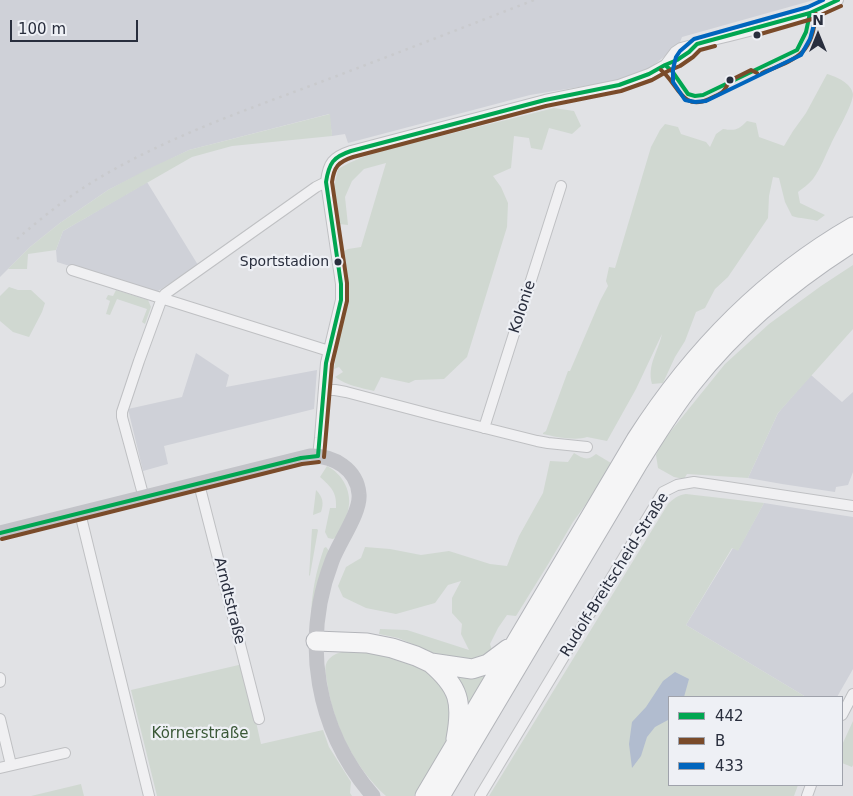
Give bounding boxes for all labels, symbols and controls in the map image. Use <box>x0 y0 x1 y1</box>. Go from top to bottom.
scale bar <box>12 10 140 42</box>
north arrow <box>793 10 843 60</box>
text: N <box>812 12 824 28</box>
text: 100 m <box>18 20 66 38</box>
unlabelled marker <box>752 30 762 40</box>
unlabelled marker <box>725 75 735 85</box>
place label: Sportstadion <box>240 254 329 270</box>
marker: Sportstadion <box>333 257 343 267</box>
street label: Kolonie <box>506 278 540 336</box>
street label: Rudolf-Breitscheid-Straße <box>557 490 673 660</box>
street label: Arndtstraße <box>210 556 248 646</box>
legend <box>668 696 843 786</box>
text: 442 <box>715 707 744 725</box>
park label: Körnerstraße <box>152 725 248 743</box>
text: B <box>715 732 725 750</box>
text: 433 <box>715 757 744 775</box>

